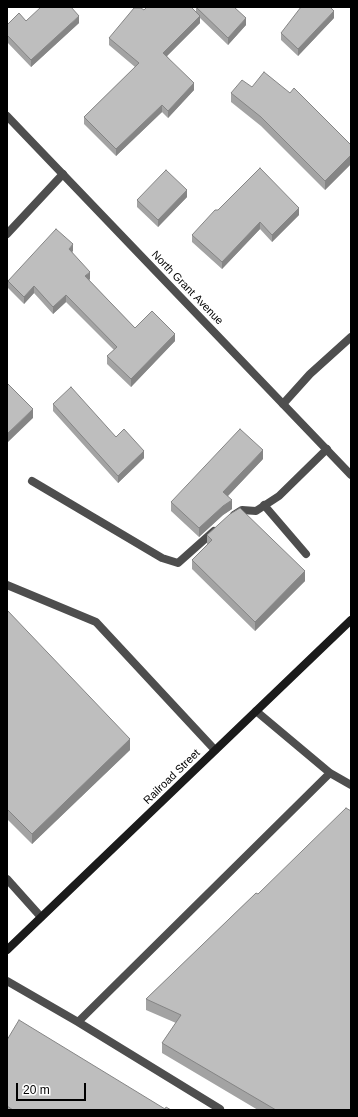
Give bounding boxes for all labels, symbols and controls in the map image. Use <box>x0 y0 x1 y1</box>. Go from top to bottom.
street label: North Grant Avenue <box>148 248 226 328</box>
street label: Railroad Street <box>141 747 203 807</box>
scale bar <box>18 1075 88 1101</box>
text: 20 m <box>23 1083 50 1097</box>

